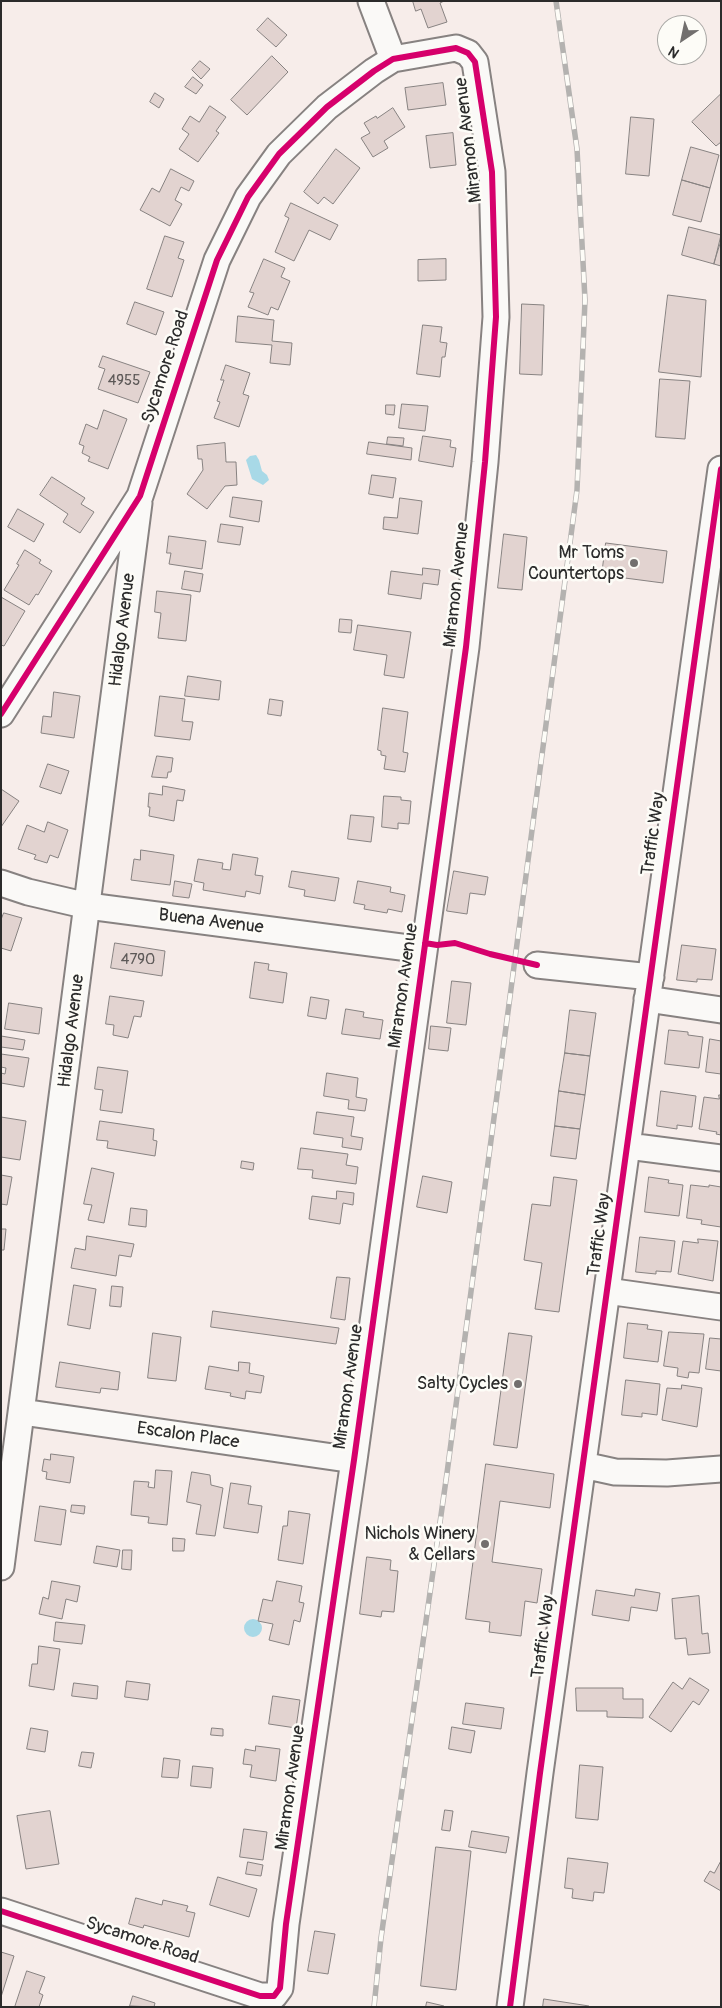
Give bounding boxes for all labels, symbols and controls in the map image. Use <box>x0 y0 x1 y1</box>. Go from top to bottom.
north arrow <box>657 15 707 65</box>
text: N <box>665 42 683 62</box>
street label: Miramon Avenue <box>451 76 487 204</box>
street label: Sycamore Road <box>138 308 194 426</box>
house number: 4955 <box>108 372 140 390</box>
street label: Miramon Avenue <box>440 521 474 649</box>
place label: Mr Toms Countertops <box>528 542 624 584</box>
marker: Mr Toms Countertops <box>628 557 640 569</box>
street label: Hidalgo Avenue <box>105 572 141 688</box>
street label: Traffic Way <box>637 791 671 877</box>
street label: Buena Avenue <box>157 905 265 939</box>
street label: Miramon Avenue <box>385 922 423 1050</box>
house number: 4790 <box>121 951 155 969</box>
street label: Hidalgo Avenue <box>54 973 90 1089</box>
street label: Traffic Way <box>583 1192 617 1278</box>
street label: Miramon Avenue <box>330 1323 368 1451</box>
place label: Salty Cycles <box>417 1373 508 1395</box>
marker: Salty Cycles <box>512 1378 524 1390</box>
street label: Escalon Place <box>135 1418 241 1454</box>
place label: Nichols Winery & Cellars <box>365 1523 475 1566</box>
marker: Nichols Winery & Cellars <box>479 1538 491 1550</box>
street label: Traffic Way <box>527 1594 561 1680</box>
street label: Miramon Avenue <box>272 1724 310 1852</box>
street label: Sycamore Road <box>83 1913 201 1969</box>

